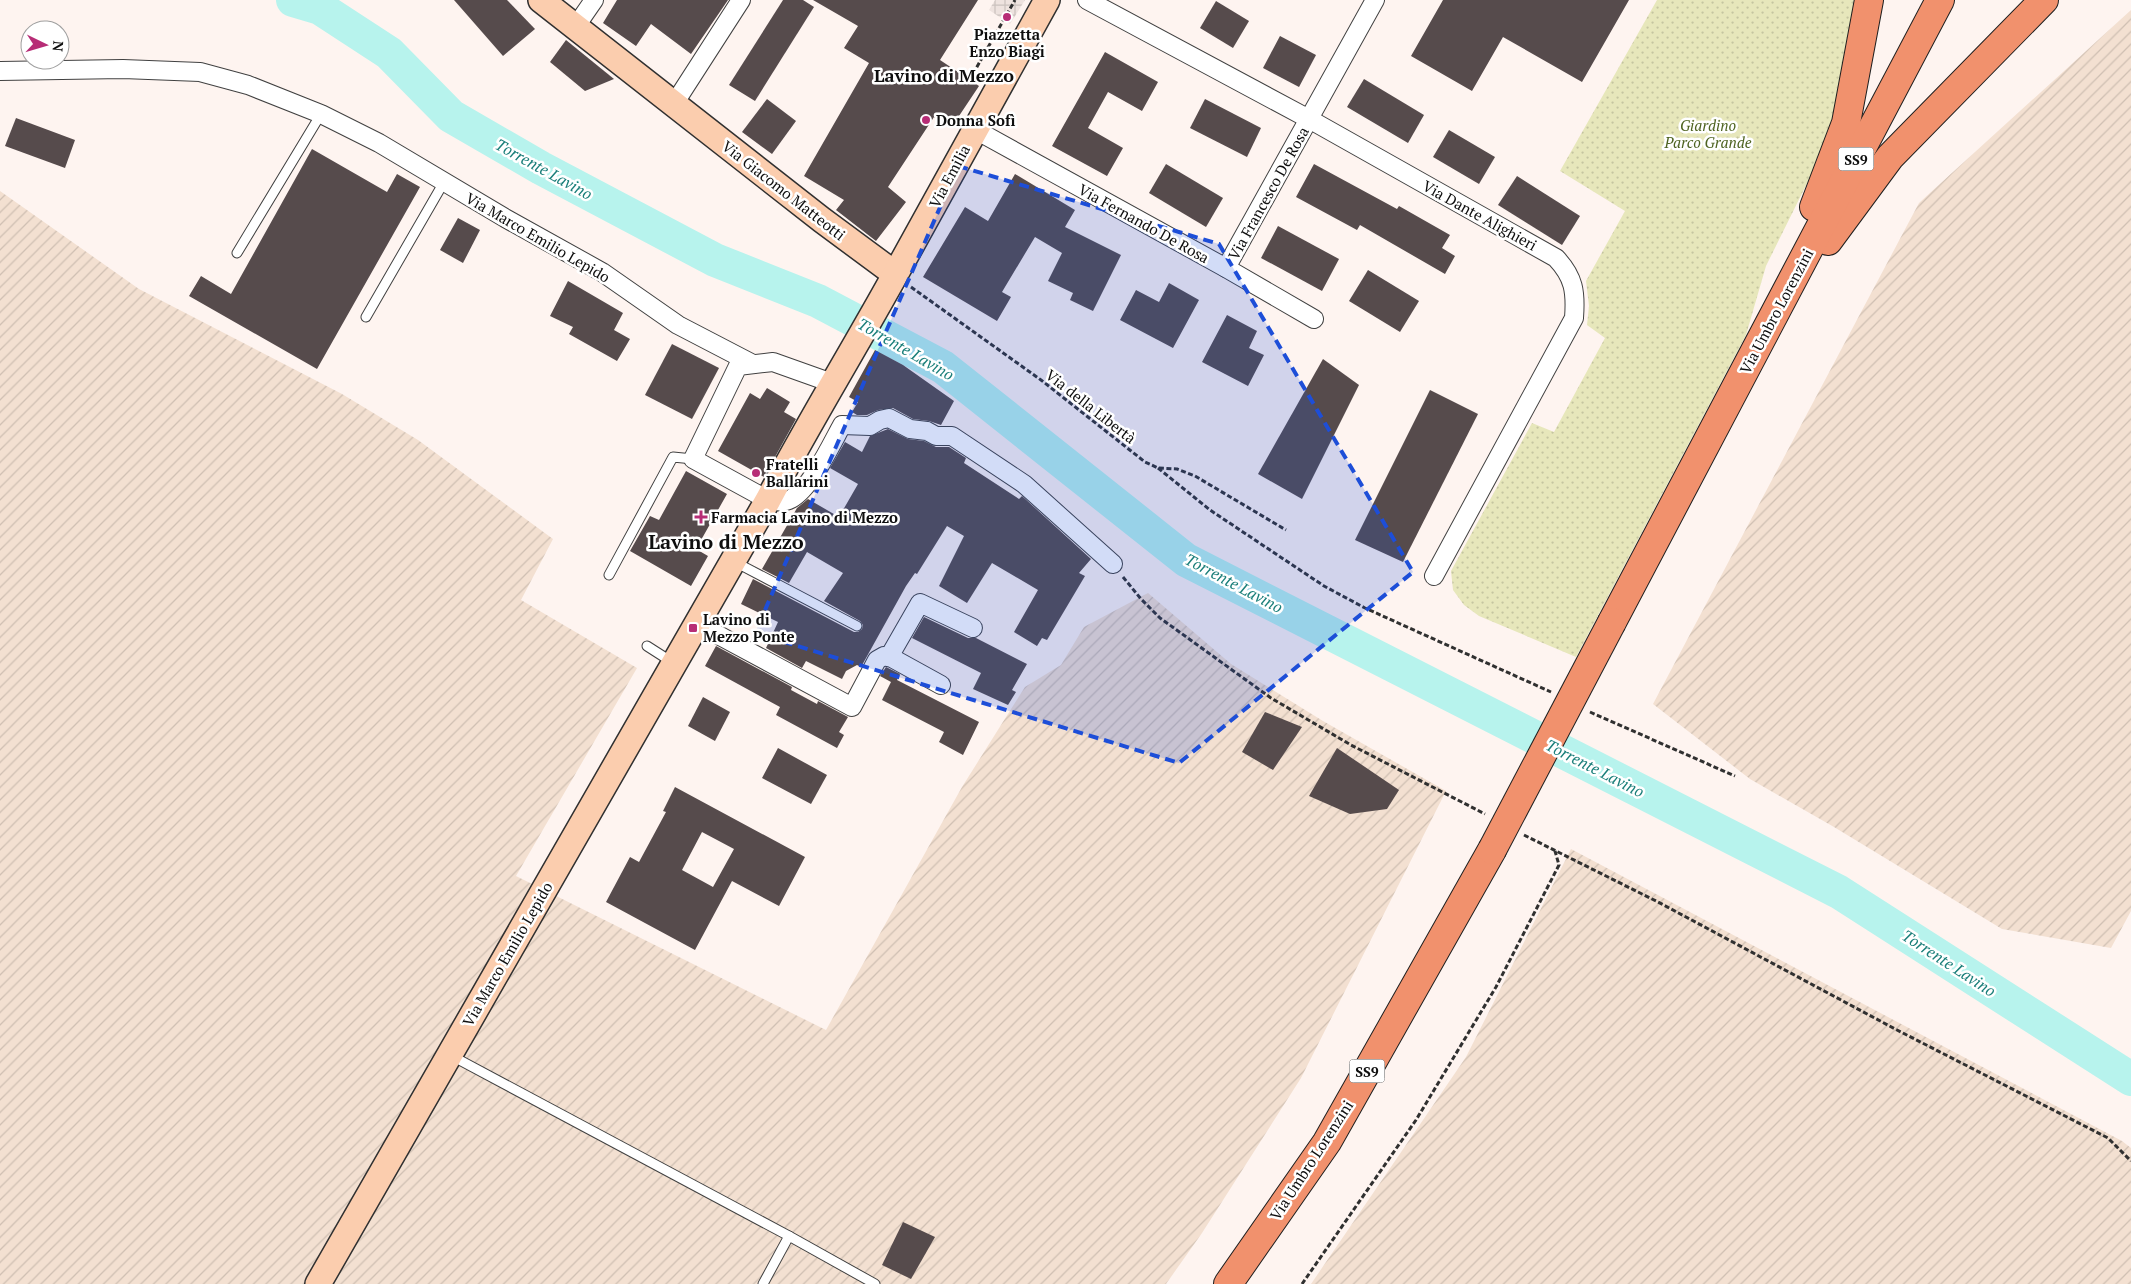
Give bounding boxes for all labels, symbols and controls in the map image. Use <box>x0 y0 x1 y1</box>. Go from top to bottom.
marker: Piazzetta Enzo Biagi <box>1001 11 1013 23</box>
north arrow <box>20 20 70 70</box>
place label: Piazzetta Enzo Biagi <box>969 24 1045 61</box>
text: N <box>48 40 68 53</box>
district label: Lavino di Mezzo <box>874 63 1014 87</box>
place label: Donna Sofì <box>936 110 1016 130</box>
marker: Donna Sofì <box>920 114 932 126</box>
park label: Giardino Parco Grande <box>1663 115 1752 152</box>
street label: Via Francesco De Rosa <box>1223 123 1313 263</box>
water label: Torrente Lavino <box>491 133 597 205</box>
street label: Via Giacomo Matteotti <box>718 136 850 244</box>
street label: Via Emilia <box>924 141 974 211</box>
road number: SS9 <box>1838 148 1874 170</box>
street label: Via Dante Alighieri <box>1419 175 1541 255</box>
street label: Via Fernando De Rosa <box>1075 179 1213 267</box>
street label: Via Marco Emilio Lepido <box>462 187 614 287</box>
street label: Via Umbro Lorenzini <box>1735 245 1817 377</box>
water label: Torrente Lavino <box>854 312 958 386</box>
street label: Via della Libertà <box>1042 364 1141 448</box>
place label: Fratelli Ballarini <box>766 454 829 491</box>
marker: Fratelli Ballarini <box>750 467 762 479</box>
place label: Farmacia Lavino di Mezzo <box>711 507 898 527</box>
marker: Farmacia Lavino di Mezzo <box>695 511 707 523</box>
district label: Lavino di Mezzo <box>648 528 804 555</box>
water label: Torrente Lavino <box>1181 548 1287 618</box>
place label: Lavino di Mezzo Ponte <box>703 609 795 646</box>
marker: Lavino di Mezzo Ponte <box>687 622 699 634</box>
water label: Torrente Lavino <box>1542 734 1648 802</box>
street label: Via Marco Emilio Lepido <box>457 878 557 1030</box>
water label: Torrente Lavino <box>1898 924 2000 1002</box>
road number: SS9 <box>1350 1060 1384 1082</box>
street label: Via Umbro Lorenzini <box>1265 1096 1357 1224</box>

